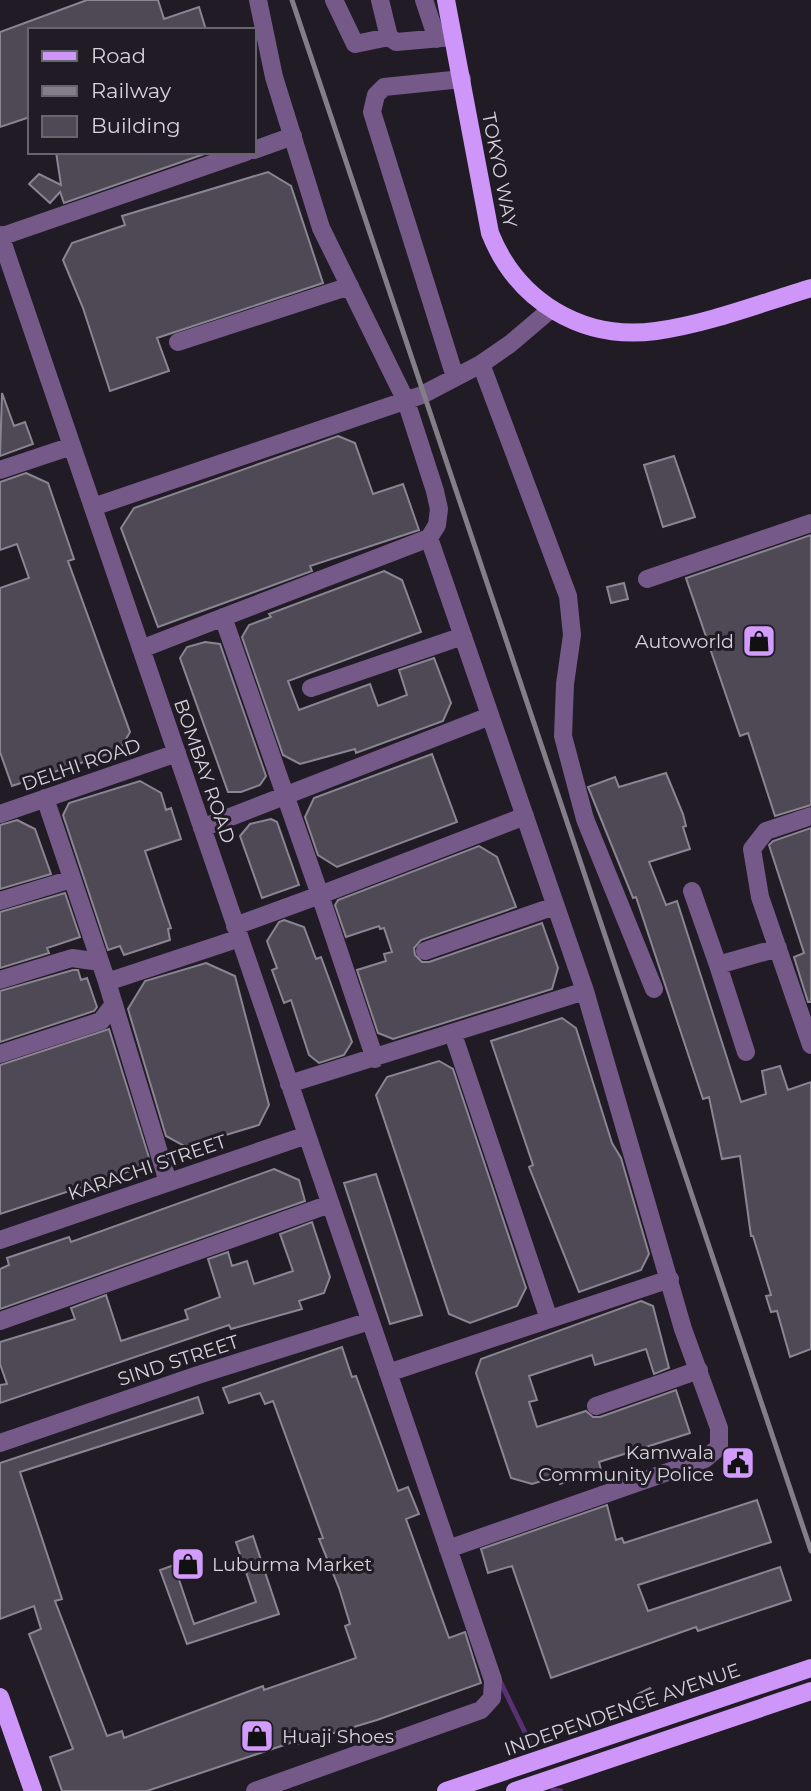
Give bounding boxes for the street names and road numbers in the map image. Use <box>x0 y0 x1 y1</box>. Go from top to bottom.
street label: TOKYO WAY <box>477 111 522 231</box>
street label: BOMBAY ROAD <box>169 696 240 846</box>
street label: DELHI ROAD <box>19 733 144 796</box>
street label: KARACHI STREET <box>65 1130 229 1205</box>
street label: SIND STREET <box>115 1330 242 1391</box>
street label: INDEPENDENCE AVENUE <box>501 1658 743 1761</box>

